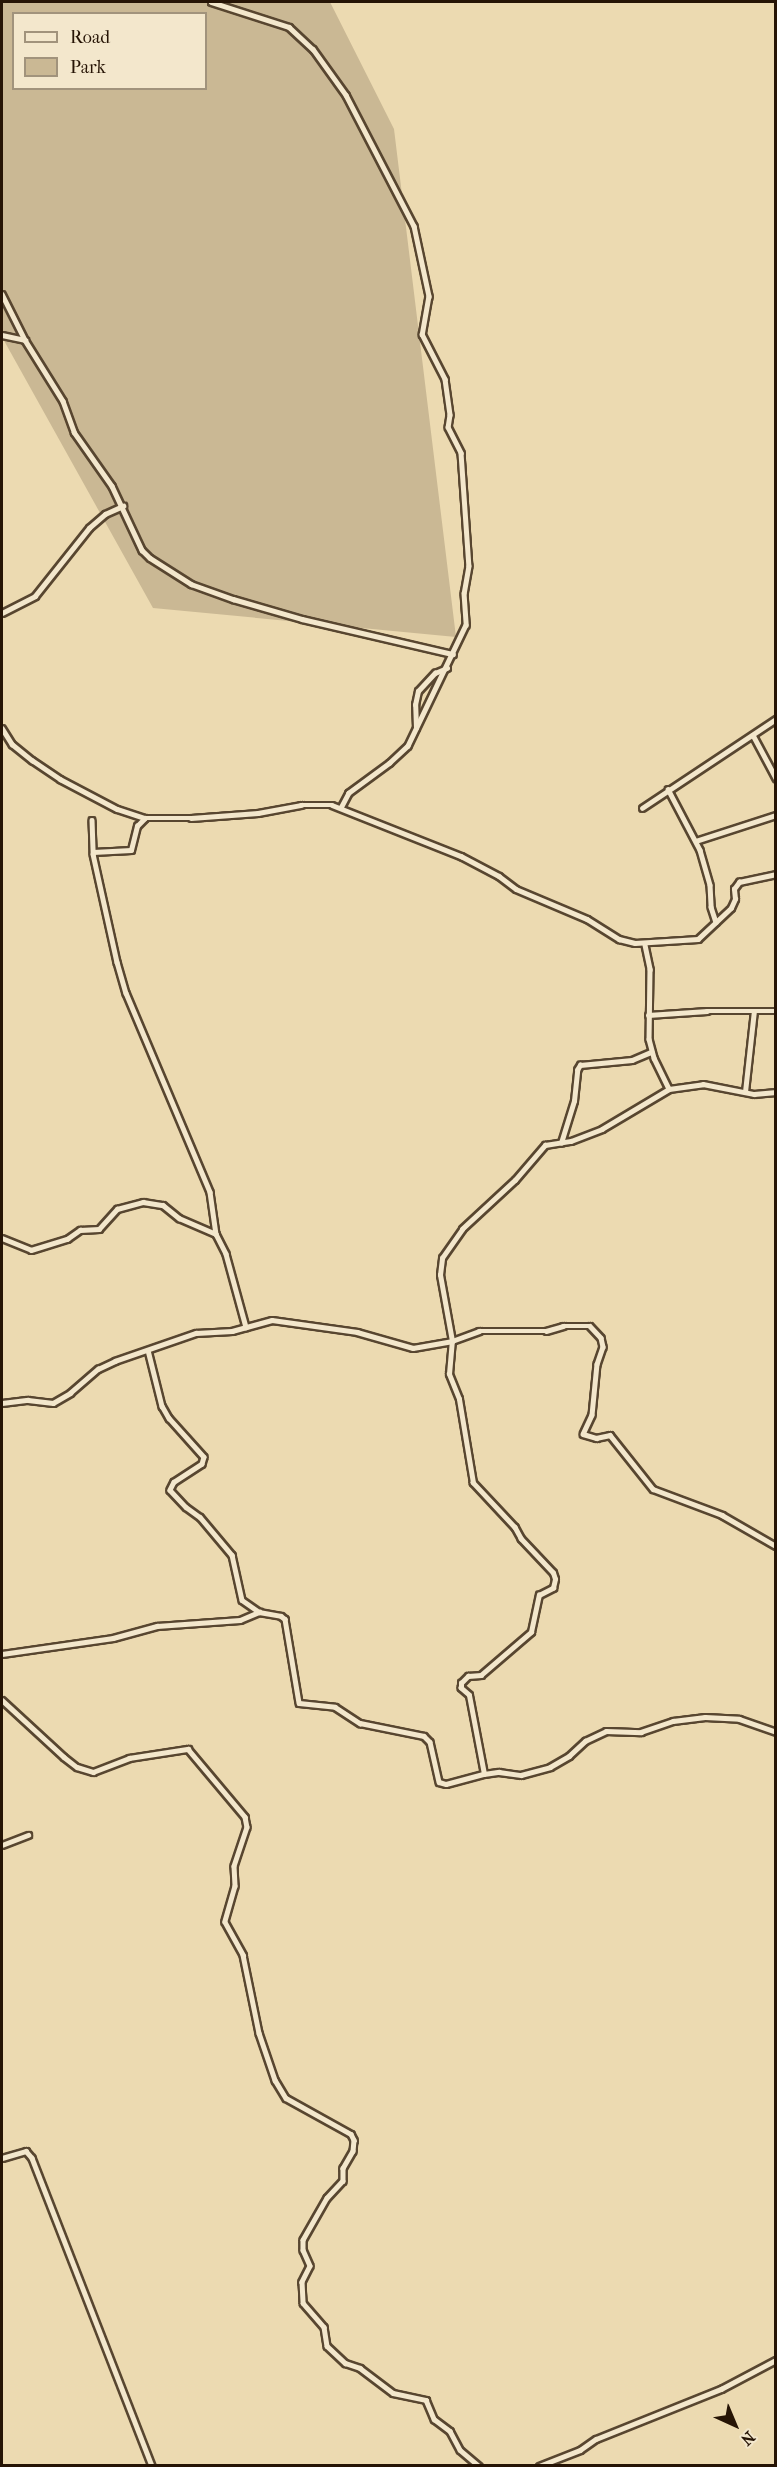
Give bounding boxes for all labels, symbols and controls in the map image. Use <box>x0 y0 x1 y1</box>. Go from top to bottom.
legend <box>12 12 207 90</box>
text: Road <box>70 27 110 48</box>
text: Park <box>70 57 106 78</box>
north arrow <box>705 2395 765 2455</box>
text: N <box>737 2427 759 2449</box>

